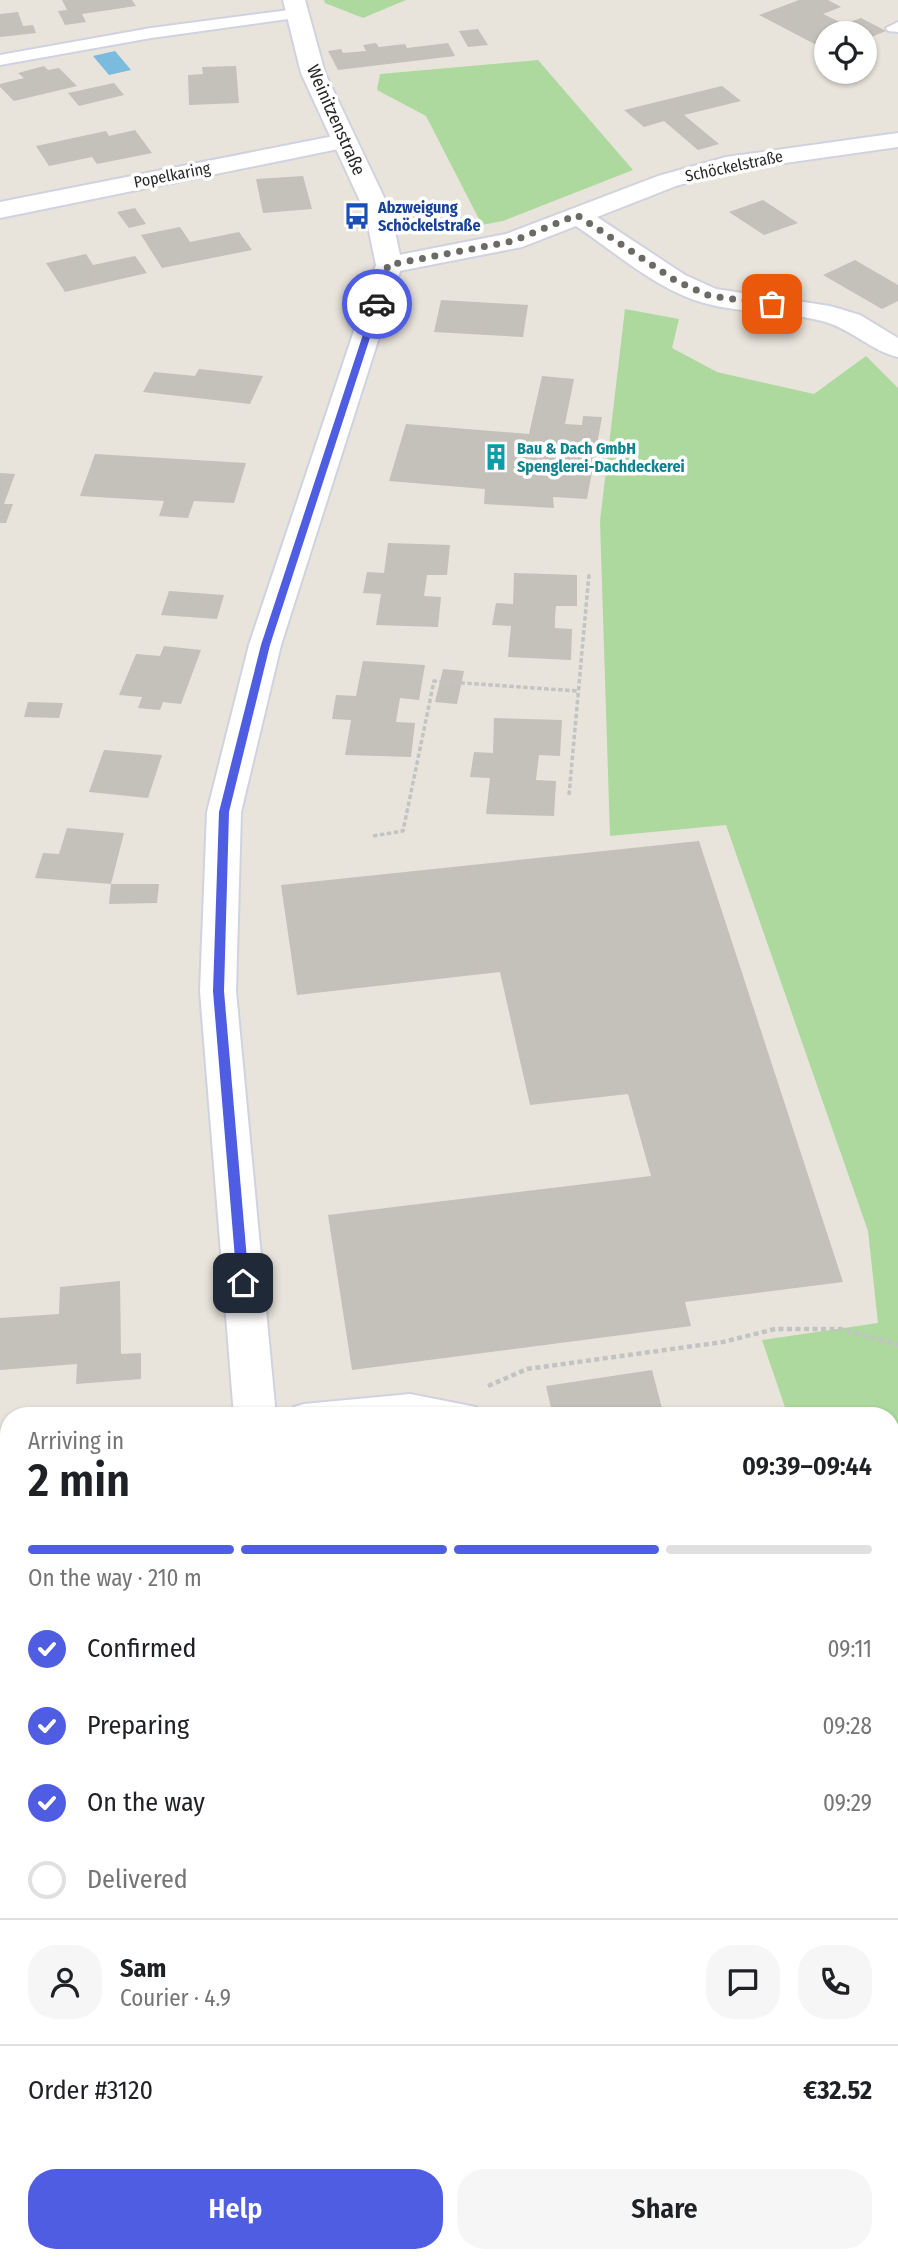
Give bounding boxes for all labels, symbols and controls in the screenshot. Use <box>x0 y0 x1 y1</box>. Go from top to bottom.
map controls <box>814 21 877 84</box>
button: locate <box>814 21 877 84</box>
street label: Weinitzenstraße <box>302 61 370 179</box>
street label: Schöckelstraße <box>683 146 785 186</box>
street label: Popelkaring <box>132 158 212 192</box>
place label: Abzweigung Schöckelstraße <box>377 198 481 235</box>
bus stop icon: Abzweigung Schöckelstraße <box>342 201 372 231</box>
courier <box>342 269 412 339</box>
pin <box>742 274 802 334</box>
icon: car <box>358 285 396 323</box>
icon: bag <box>753 285 791 323</box>
place label: Bau & Dach GmbH Spenglerei-Dachdeckerei <box>517 439 685 476</box>
building icon: Bau & Dach GmbH Spenglerei-Dachdeckerei <box>481 442 511 472</box>
pin <box>213 1253 273 1313</box>
icon: home <box>224 1264 262 1302</box>
text: Arriving in <box>28 1427 124 1455</box>
text: 09:39–09:44 <box>742 1451 872 1482</box>
text: 2 min <box>28 1453 130 1508</box>
text: On the way · 210 m <box>28 1564 202 1592</box>
icon: check <box>28 1630 66 1668</box>
text: Confirmed <box>87 1633 197 1664</box>
text: 09:11 <box>827 1635 872 1663</box>
icon: check <box>28 1707 66 1745</box>
text: Preparing <box>87 1710 189 1741</box>
text: 09:28 <box>823 1712 872 1740</box>
icon: check <box>28 1784 66 1822</box>
text: On the way <box>87 1787 205 1818</box>
text: 09:29 <box>823 1789 872 1817</box>
text: Delivered <box>87 1864 188 1895</box>
button: person <box>28 1945 102 2019</box>
button: chat <box>706 1945 780 2019</box>
button: phone <box>798 1945 872 2019</box>
text: Sam <box>120 1953 166 1984</box>
text: Courier · 4.9 <box>120 1984 231 2012</box>
text: Order #3120 <box>28 2075 153 2106</box>
text: €32.52 <box>803 2075 872 2106</box>
button: Help <box>28 2169 443 2249</box>
button: Share <box>457 2169 872 2249</box>

